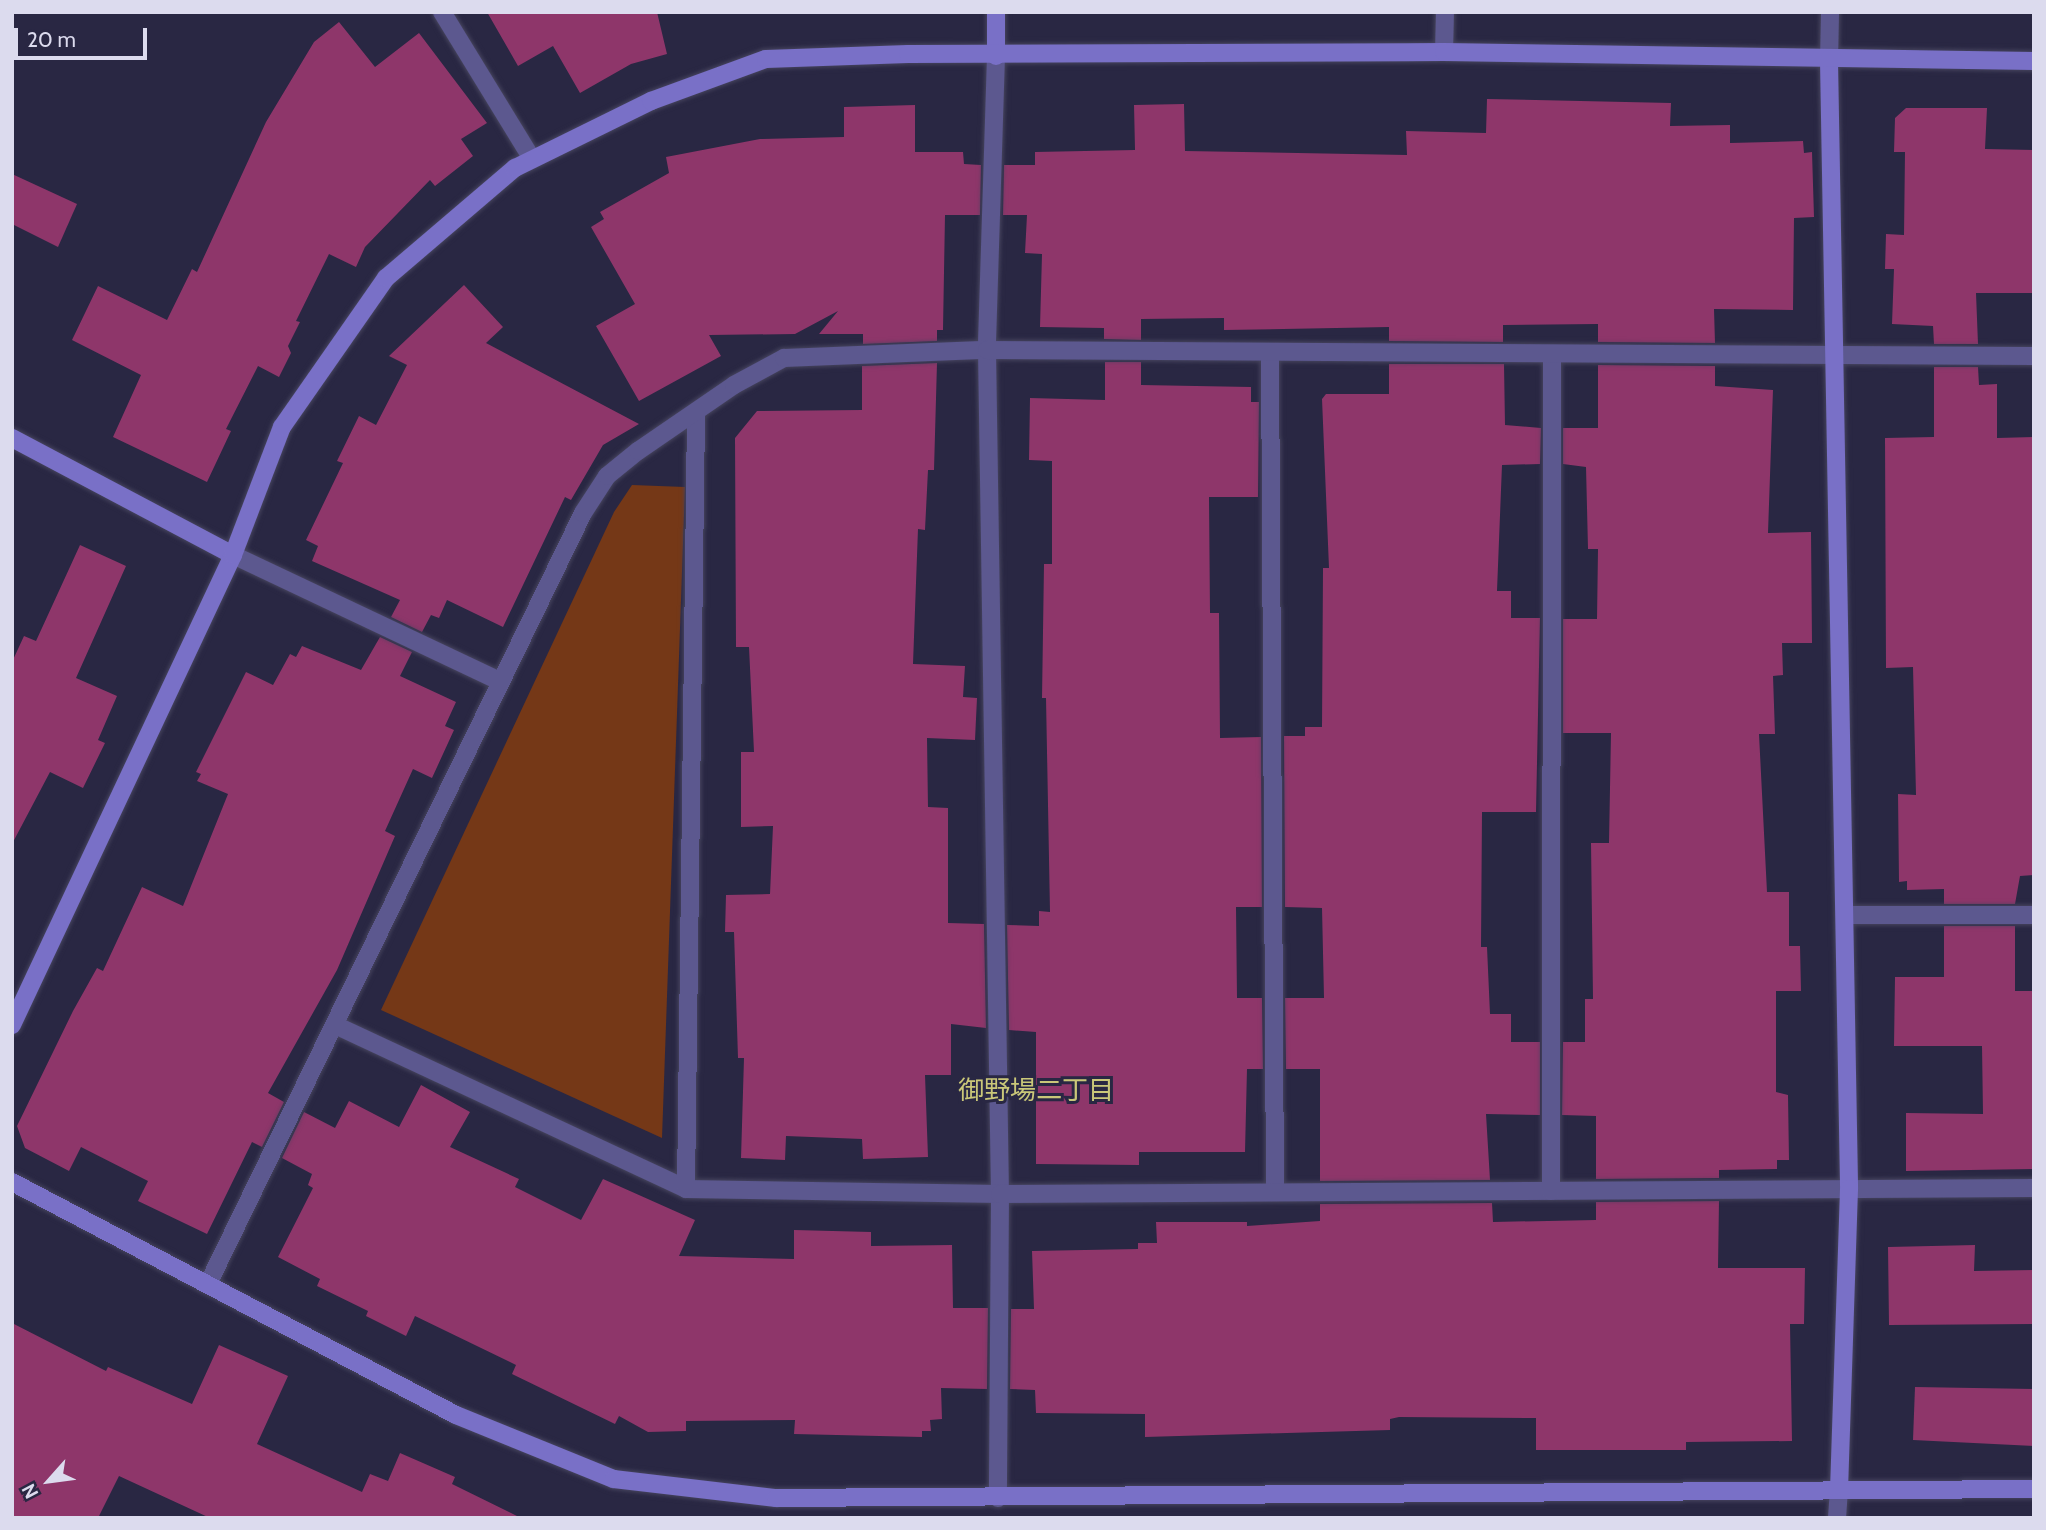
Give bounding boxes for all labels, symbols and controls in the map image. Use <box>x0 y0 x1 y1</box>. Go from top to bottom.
scale bar <box>18 14 150 58</box>
text: 20 m <box>27 27 76 52</box>
district label: 御野場二丁目 <box>958 1075 1114 1107</box>
north arrow <box>14 1446 84 1516</box>
text: N <box>17 1480 43 1502</box>

